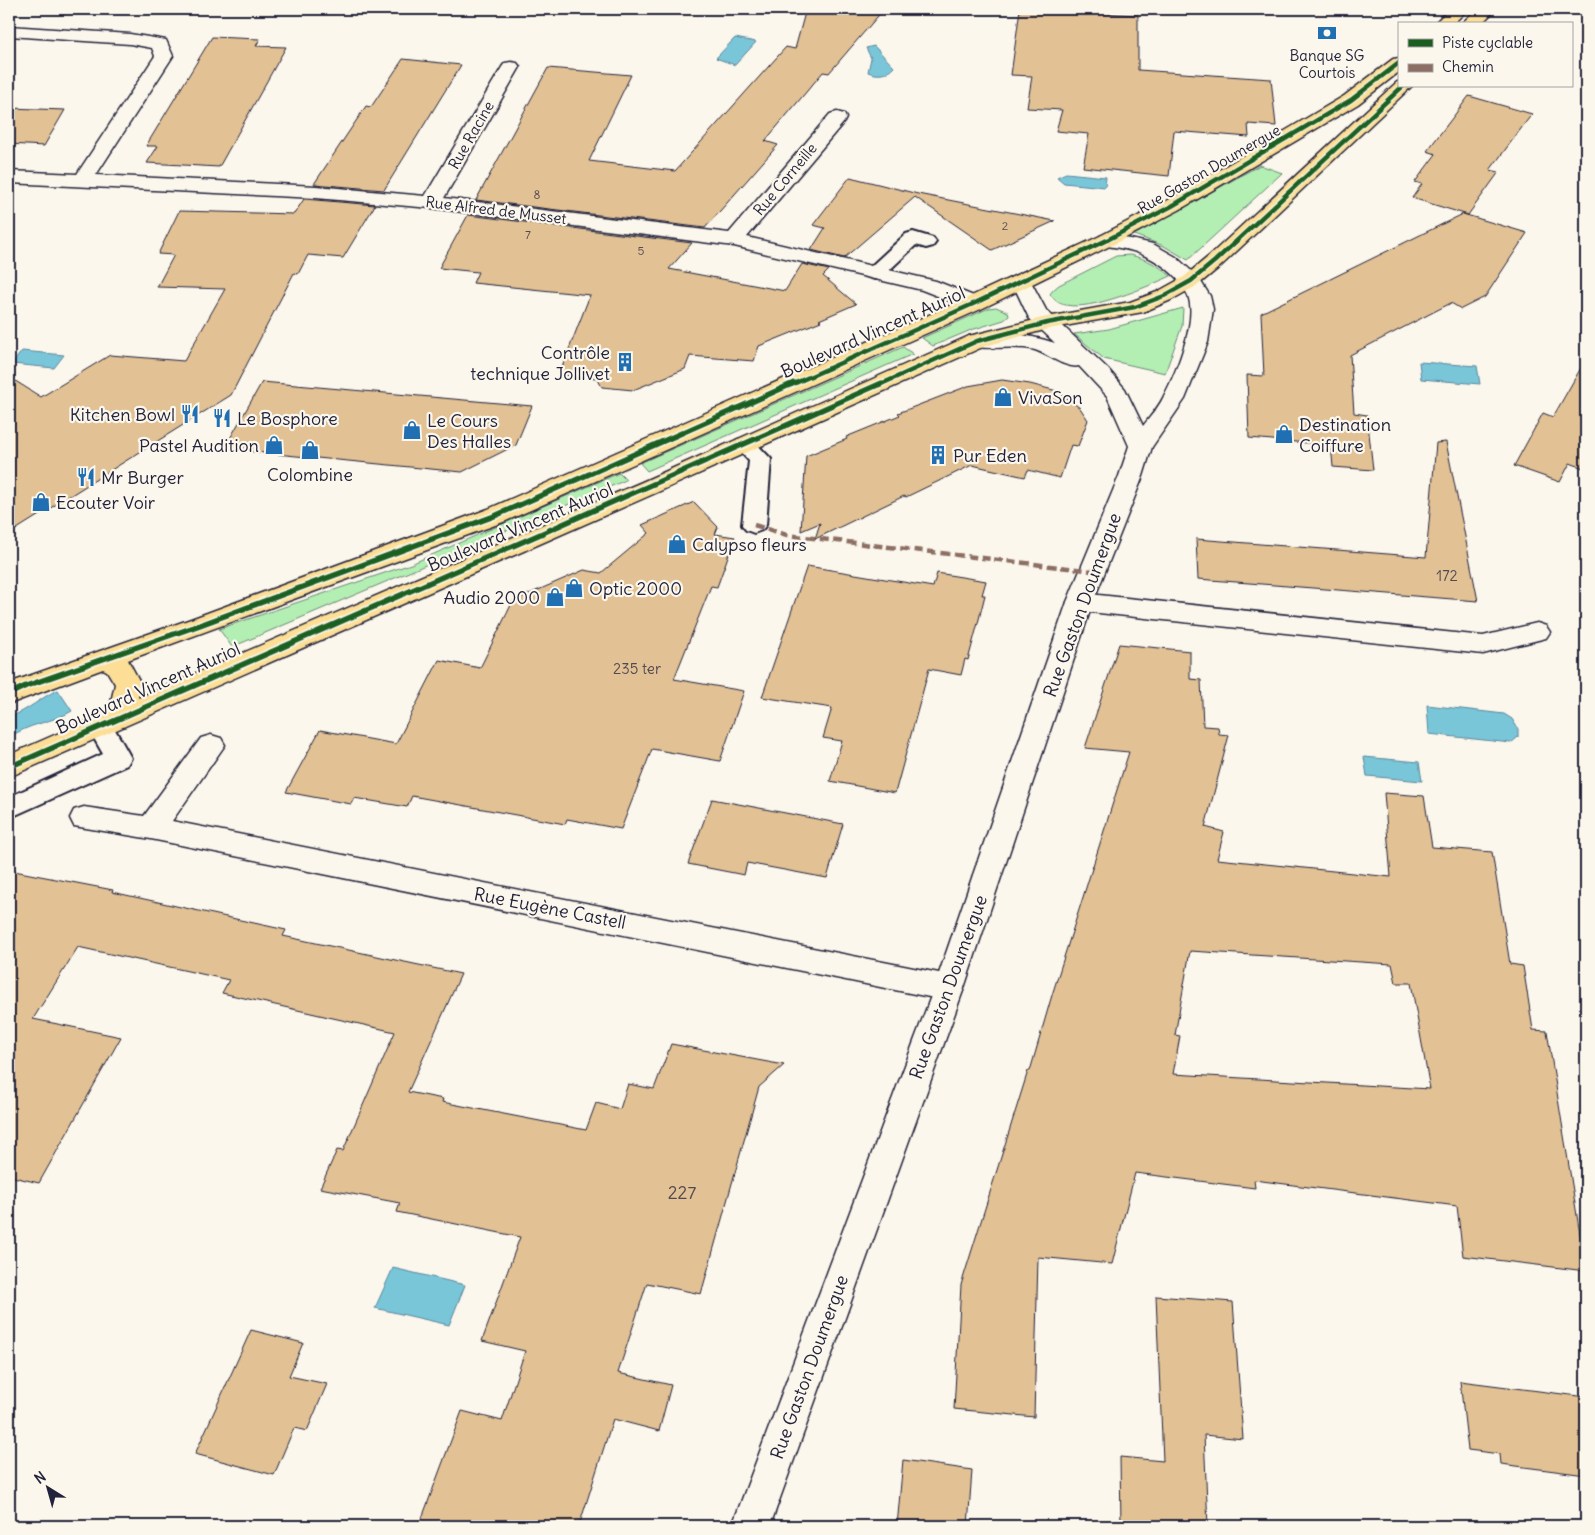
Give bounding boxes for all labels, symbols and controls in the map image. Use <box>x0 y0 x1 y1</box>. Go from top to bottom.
bank icon: Banque SG Courtois <box>1316 22 1338 44</box>
legend <box>1398 22 1572 88</box>
text: Piste cyclable <box>1442 33 1533 52</box>
place label: Banque SG Courtois <box>1290 46 1365 82</box>
text: Chemin <box>1442 57 1494 76</box>
street label: Rue Racine <box>444 98 498 172</box>
street label: Rue Gaston Doumergue <box>1134 120 1284 218</box>
street label: Rue Corneille <box>749 139 821 219</box>
house number: 8 <box>534 187 541 202</box>
street label: Rue Alfred de Musset <box>424 192 568 228</box>
house number: 2 <box>1002 218 1009 233</box>
house number: 7 <box>525 227 531 242</box>
house number: 5 <box>638 243 645 258</box>
street label: Boulevard Vincent Auriol <box>777 281 969 383</box>
place label: Contrôle technique Jollivet <box>470 341 610 385</box>
building icon: Contrôle technique Jollivet <box>614 351 636 373</box>
shop icon: VivaSon <box>992 386 1014 408</box>
place label: VivaSon <box>1018 386 1083 409</box>
place label: Kitchen Bowl <box>70 403 175 426</box>
restaurant icon: Kitchen Bowl <box>179 403 201 425</box>
restaurant icon: Le Bosphore <box>211 407 233 429</box>
place label: Le Bosphore <box>237 407 338 430</box>
place label: Le Cours Des Halles <box>427 409 511 453</box>
place label: Destination Coiffure <box>1299 413 1391 457</box>
shop icon: Le Cours Des Halles <box>401 419 423 441</box>
shop icon: Destination Coiffure <box>1273 423 1295 445</box>
place label: Pastel Audition <box>139 434 259 457</box>
shop icon: Pastel Audition <box>263 434 285 456</box>
shop icon: Colombine <box>299 439 321 461</box>
building icon: Pur Eden <box>927 444 949 466</box>
place label: Pur Eden <box>953 444 1027 467</box>
place label: Colombine <box>267 463 353 486</box>
restaurant icon: Mr Burger <box>75 466 97 488</box>
place label: Mr Burger <box>101 466 184 489</box>
street label: Boulevard Vincent Auriol <box>424 477 616 577</box>
shop icon: Ecouter Voir <box>30 491 52 513</box>
place label: Ecouter Voir <box>56 491 156 514</box>
street label: Rue Gaston Doumergue <box>1038 510 1126 700</box>
shop icon: Calypso fleurs <box>666 533 688 555</box>
place label: Calypso fleurs <box>692 533 807 556</box>
house number: 172 <box>1436 566 1458 585</box>
shop icon: Optic 2000 <box>563 577 585 599</box>
place label: Optic 2000 <box>589 577 682 600</box>
place label: Audio 2000 <box>444 586 540 609</box>
shop icon: Audio 2000 <box>544 586 566 608</box>
street label: Boulevard Vincent Auriol <box>52 637 244 739</box>
house number: 235 ter <box>613 659 661 678</box>
street label: Rue Eugène Castell <box>472 882 628 934</box>
street label: Rue Gaston Doumergue <box>904 892 992 1082</box>
house number: 227 <box>668 1181 696 1204</box>
street label: Rue Gaston Doumergue <box>765 1272 853 1462</box>
north arrow <box>22 1462 72 1512</box>
text: N <box>31 1468 49 1488</box>

